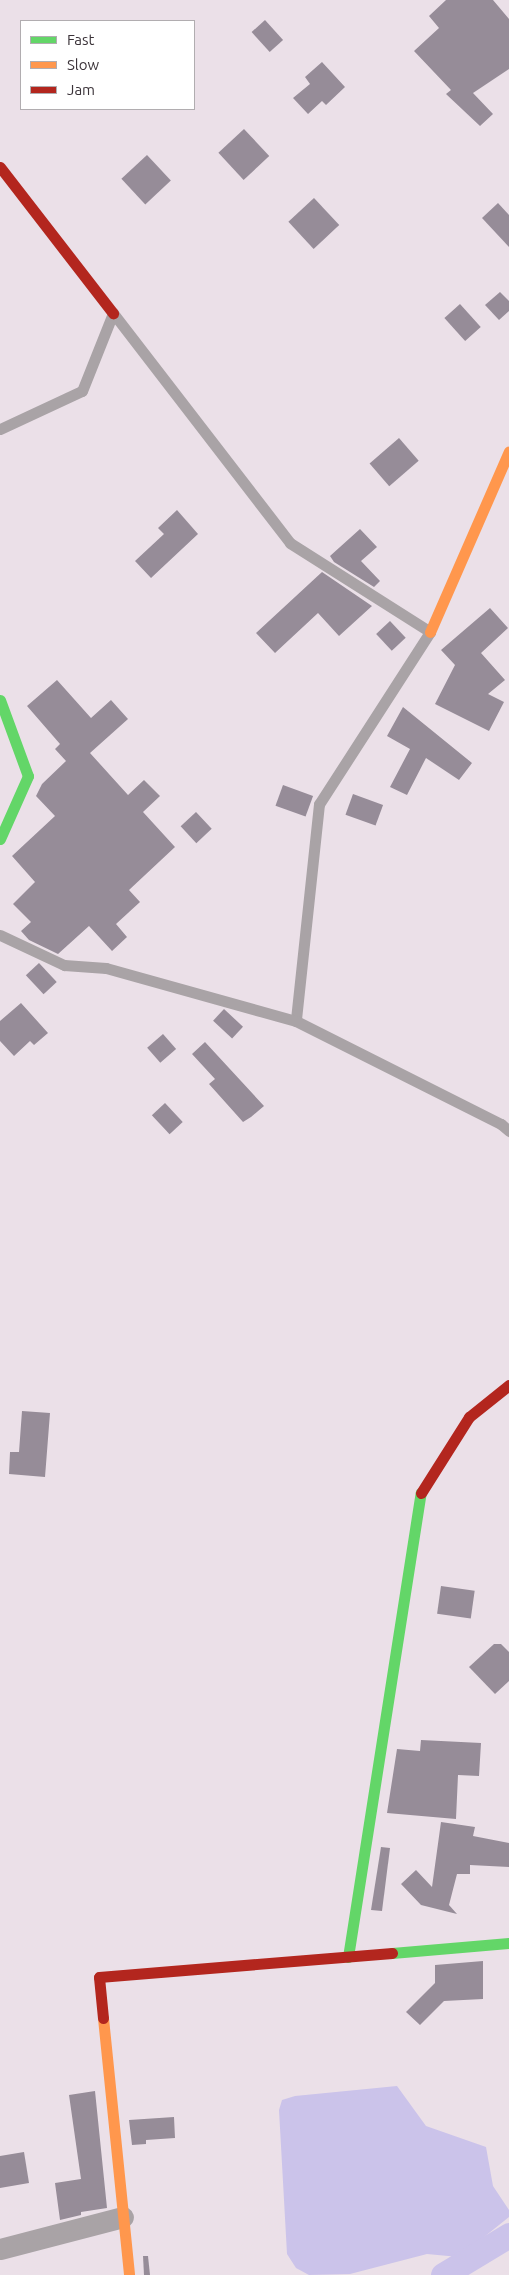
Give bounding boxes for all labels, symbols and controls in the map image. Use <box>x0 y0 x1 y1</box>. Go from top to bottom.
legend <box>20 20 195 110</box>
text: Fast <box>67 31 94 48</box>
text: Slow <box>67 56 99 73</box>
text: Jam <box>67 81 95 98</box>

